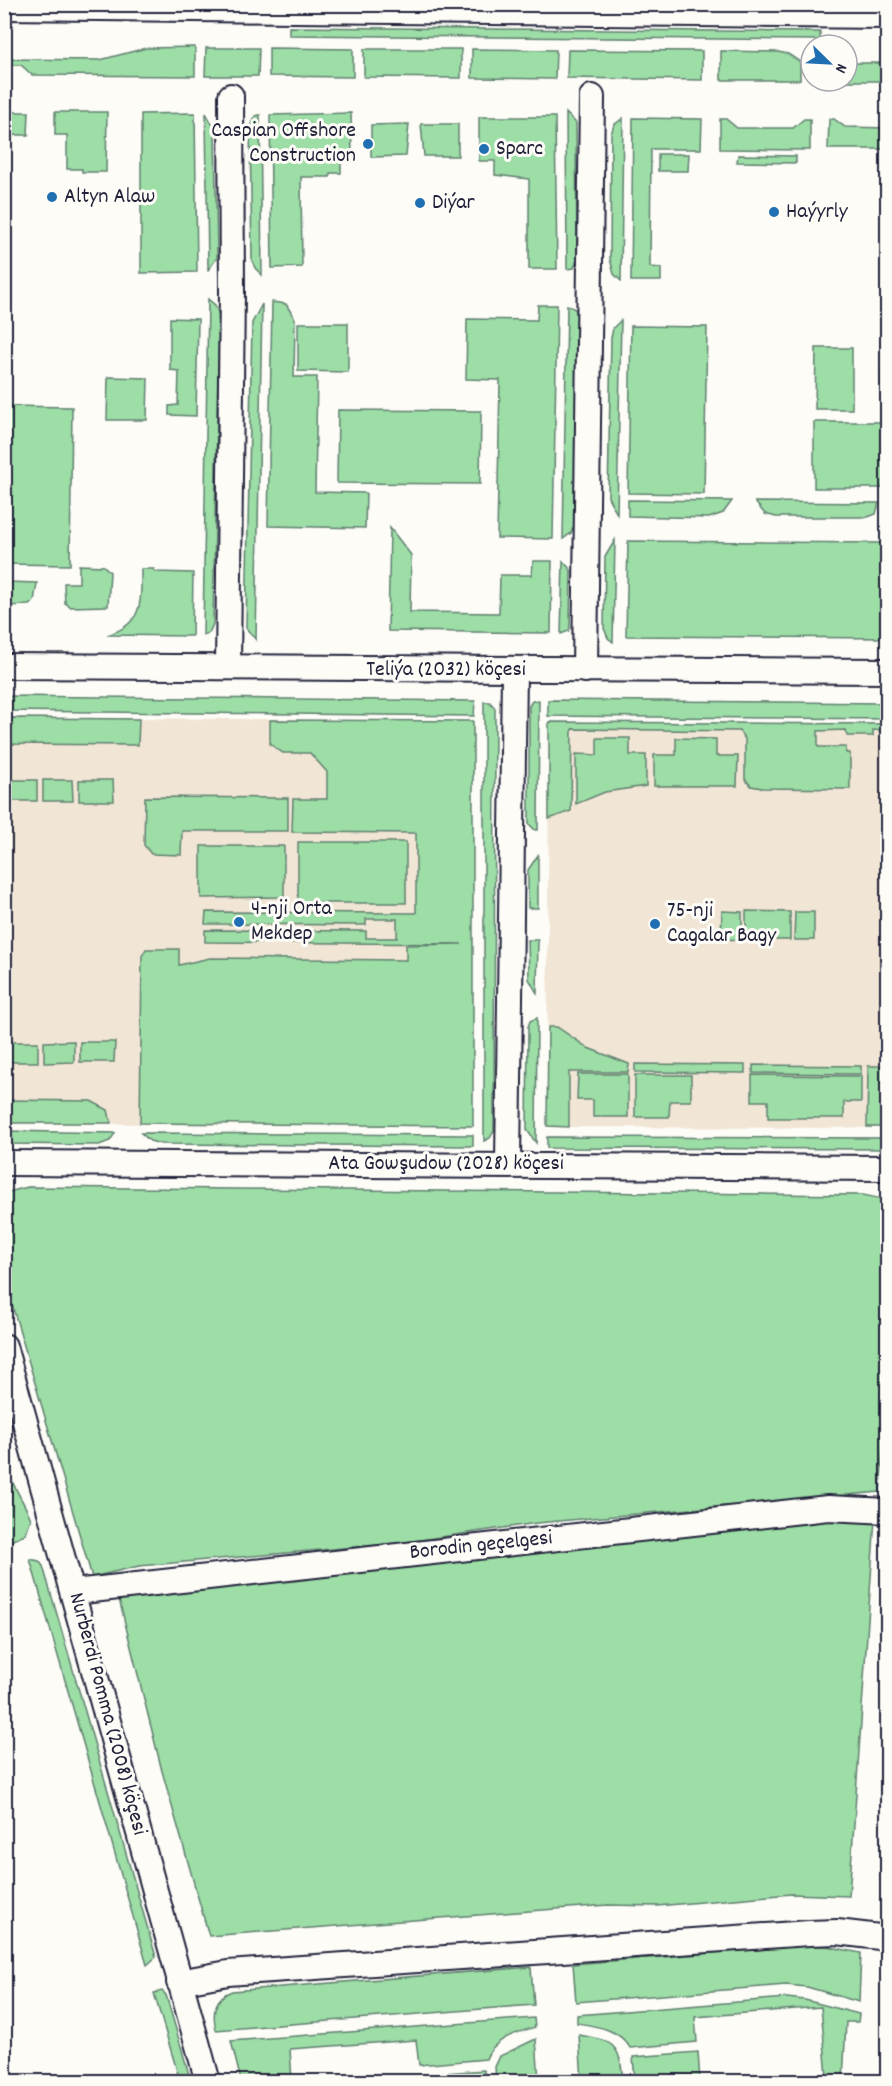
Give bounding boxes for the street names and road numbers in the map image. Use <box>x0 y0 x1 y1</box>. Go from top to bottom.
street label: Teliýa (2032) köçesi <box>366 655 526 686</box>
street label: Ata Gowşudow (2028) köçesi <box>328 1149 564 1180</box>
street label: Borodin geçelgesi <box>408 1523 554 1569</box>
street label: Nurberdi Pomma (2008) köçesi <box>60 1589 154 1839</box>

